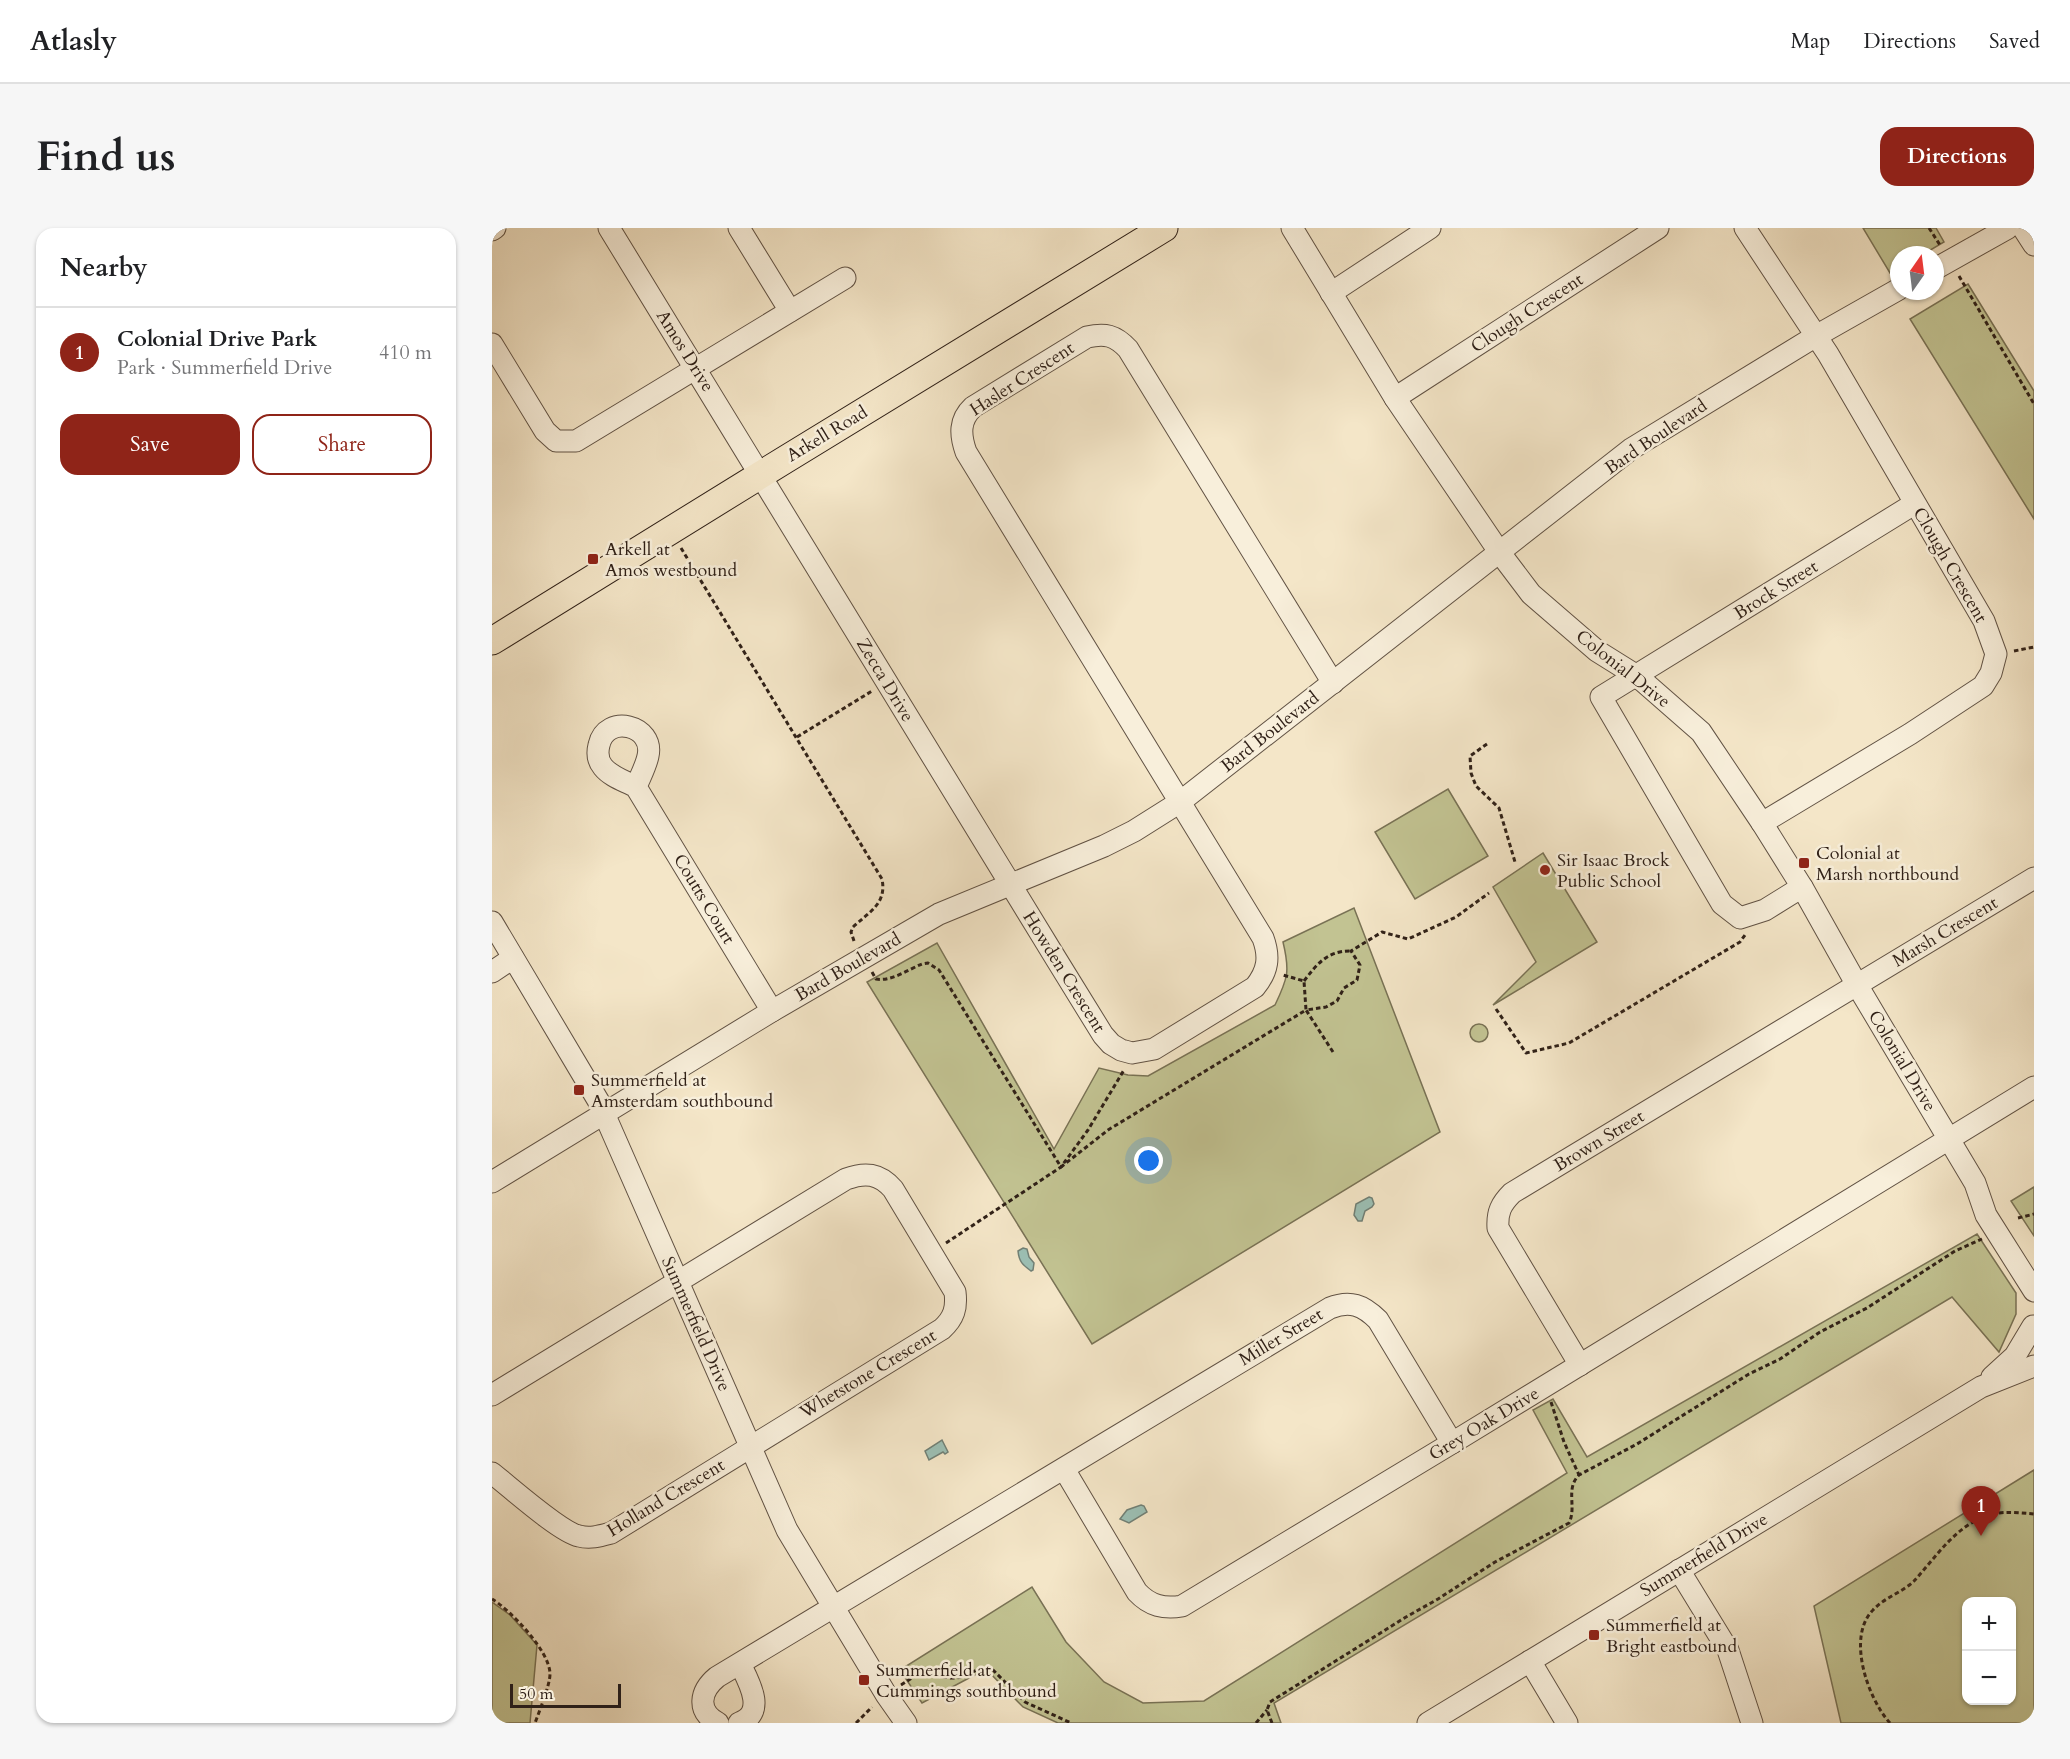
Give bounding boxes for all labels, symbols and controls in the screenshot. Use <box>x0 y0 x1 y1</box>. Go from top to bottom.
text: Atlasly <box>30 22 117 60</box>
text: Map <box>1790 27 1830 56</box>
text: Directions <box>1863 27 1956 56</box>
text: Saved <box>1989 27 2040 56</box>
button: Directions <box>1880 127 2034 186</box>
text: Find us <box>36 128 176 185</box>
north arrow <box>1890 246 1944 300</box>
text: Nearby <box>60 250 148 285</box>
street label: Clough Crescent <box>1466 267 1588 359</box>
street label: Amos Drive <box>650 305 720 397</box>
text: Colonial Drive Park <box>117 324 317 354</box>
street label: Hasler Crescent <box>965 336 1079 422</box>
text: 1 <box>74 339 85 366</box>
text: 410 m <box>379 339 432 366</box>
text: Park · Summerfield Drive <box>117 354 332 381</box>
street label: Bard Boulevard <box>1600 393 1713 481</box>
street label: Arkell Road <box>782 400 873 468</box>
button: Save <box>60 414 240 475</box>
button: Share <box>252 414 432 475</box>
street label: Clough Crescent <box>1907 503 1993 628</box>
place label: Arkell at Amos westbound <box>605 537 737 583</box>
marker: Arkell at Amos westbound <box>586 552 600 566</box>
street label: Brock Street <box>1729 554 1823 626</box>
street label: Colonial Drive <box>1570 624 1676 714</box>
street label: Zecca Drive <box>850 633 920 727</box>
street label: Bard Boulevard <box>1216 685 1325 778</box>
place label: Colonial at Marsh northbound <box>1816 841 1960 887</box>
place label: Sir Isaac Brock Public School <box>1557 848 1670 894</box>
street label: Coutts Court <box>667 849 741 949</box>
marker: Colonial at Marsh northbound <box>1797 856 1811 870</box>
marker: Sir Isaac Brock Public School <box>1538 863 1552 877</box>
street label: Marsh Crescent <box>1888 891 2003 973</box>
street label: Howden Crescent <box>1017 906 1112 1038</box>
street label: Bard Boulevard <box>790 926 906 1007</box>
street label: Colonial Drive <box>1862 1006 1942 1116</box>
place label: Summerfield at Amsterdam southbound <box>591 1068 774 1114</box>
marker: Summerfield at Amsterdam southbound <box>572 1083 586 1097</box>
street label: Brown Street <box>1549 1104 1649 1178</box>
your location <box>1134 1146 1163 1175</box>
street label: Summerfield Drive <box>655 1253 737 1395</box>
street label: Miller Street <box>1234 1302 1328 1372</box>
street label: Whetstone Crescent <box>794 1323 941 1425</box>
street label: Grey Oak Drive <box>1424 1381 1544 1467</box>
street label: Holland Crescent <box>602 1453 730 1543</box>
pin: 1 <box>1962 1486 2000 1536</box>
street label: Summerfield Drive <box>1635 1507 1773 1603</box>
map controls <box>1962 1597 2016 1705</box>
button: + <box>1962 1597 2016 1651</box>
place label: Summerfield at Bright eastbound <box>1606 1613 1738 1659</box>
marker: Summerfield at Bright eastbound <box>1587 1628 1601 1642</box>
button: − <box>1962 1651 2016 1705</box>
place label: Summerfield at Cummings southbound <box>876 1658 1057 1704</box>
marker: Summerfield at Cummings southbound <box>857 1673 871 1687</box>
scale bar <box>510 1681 621 1708</box>
text: 50 m <box>519 1683 553 1705</box>

